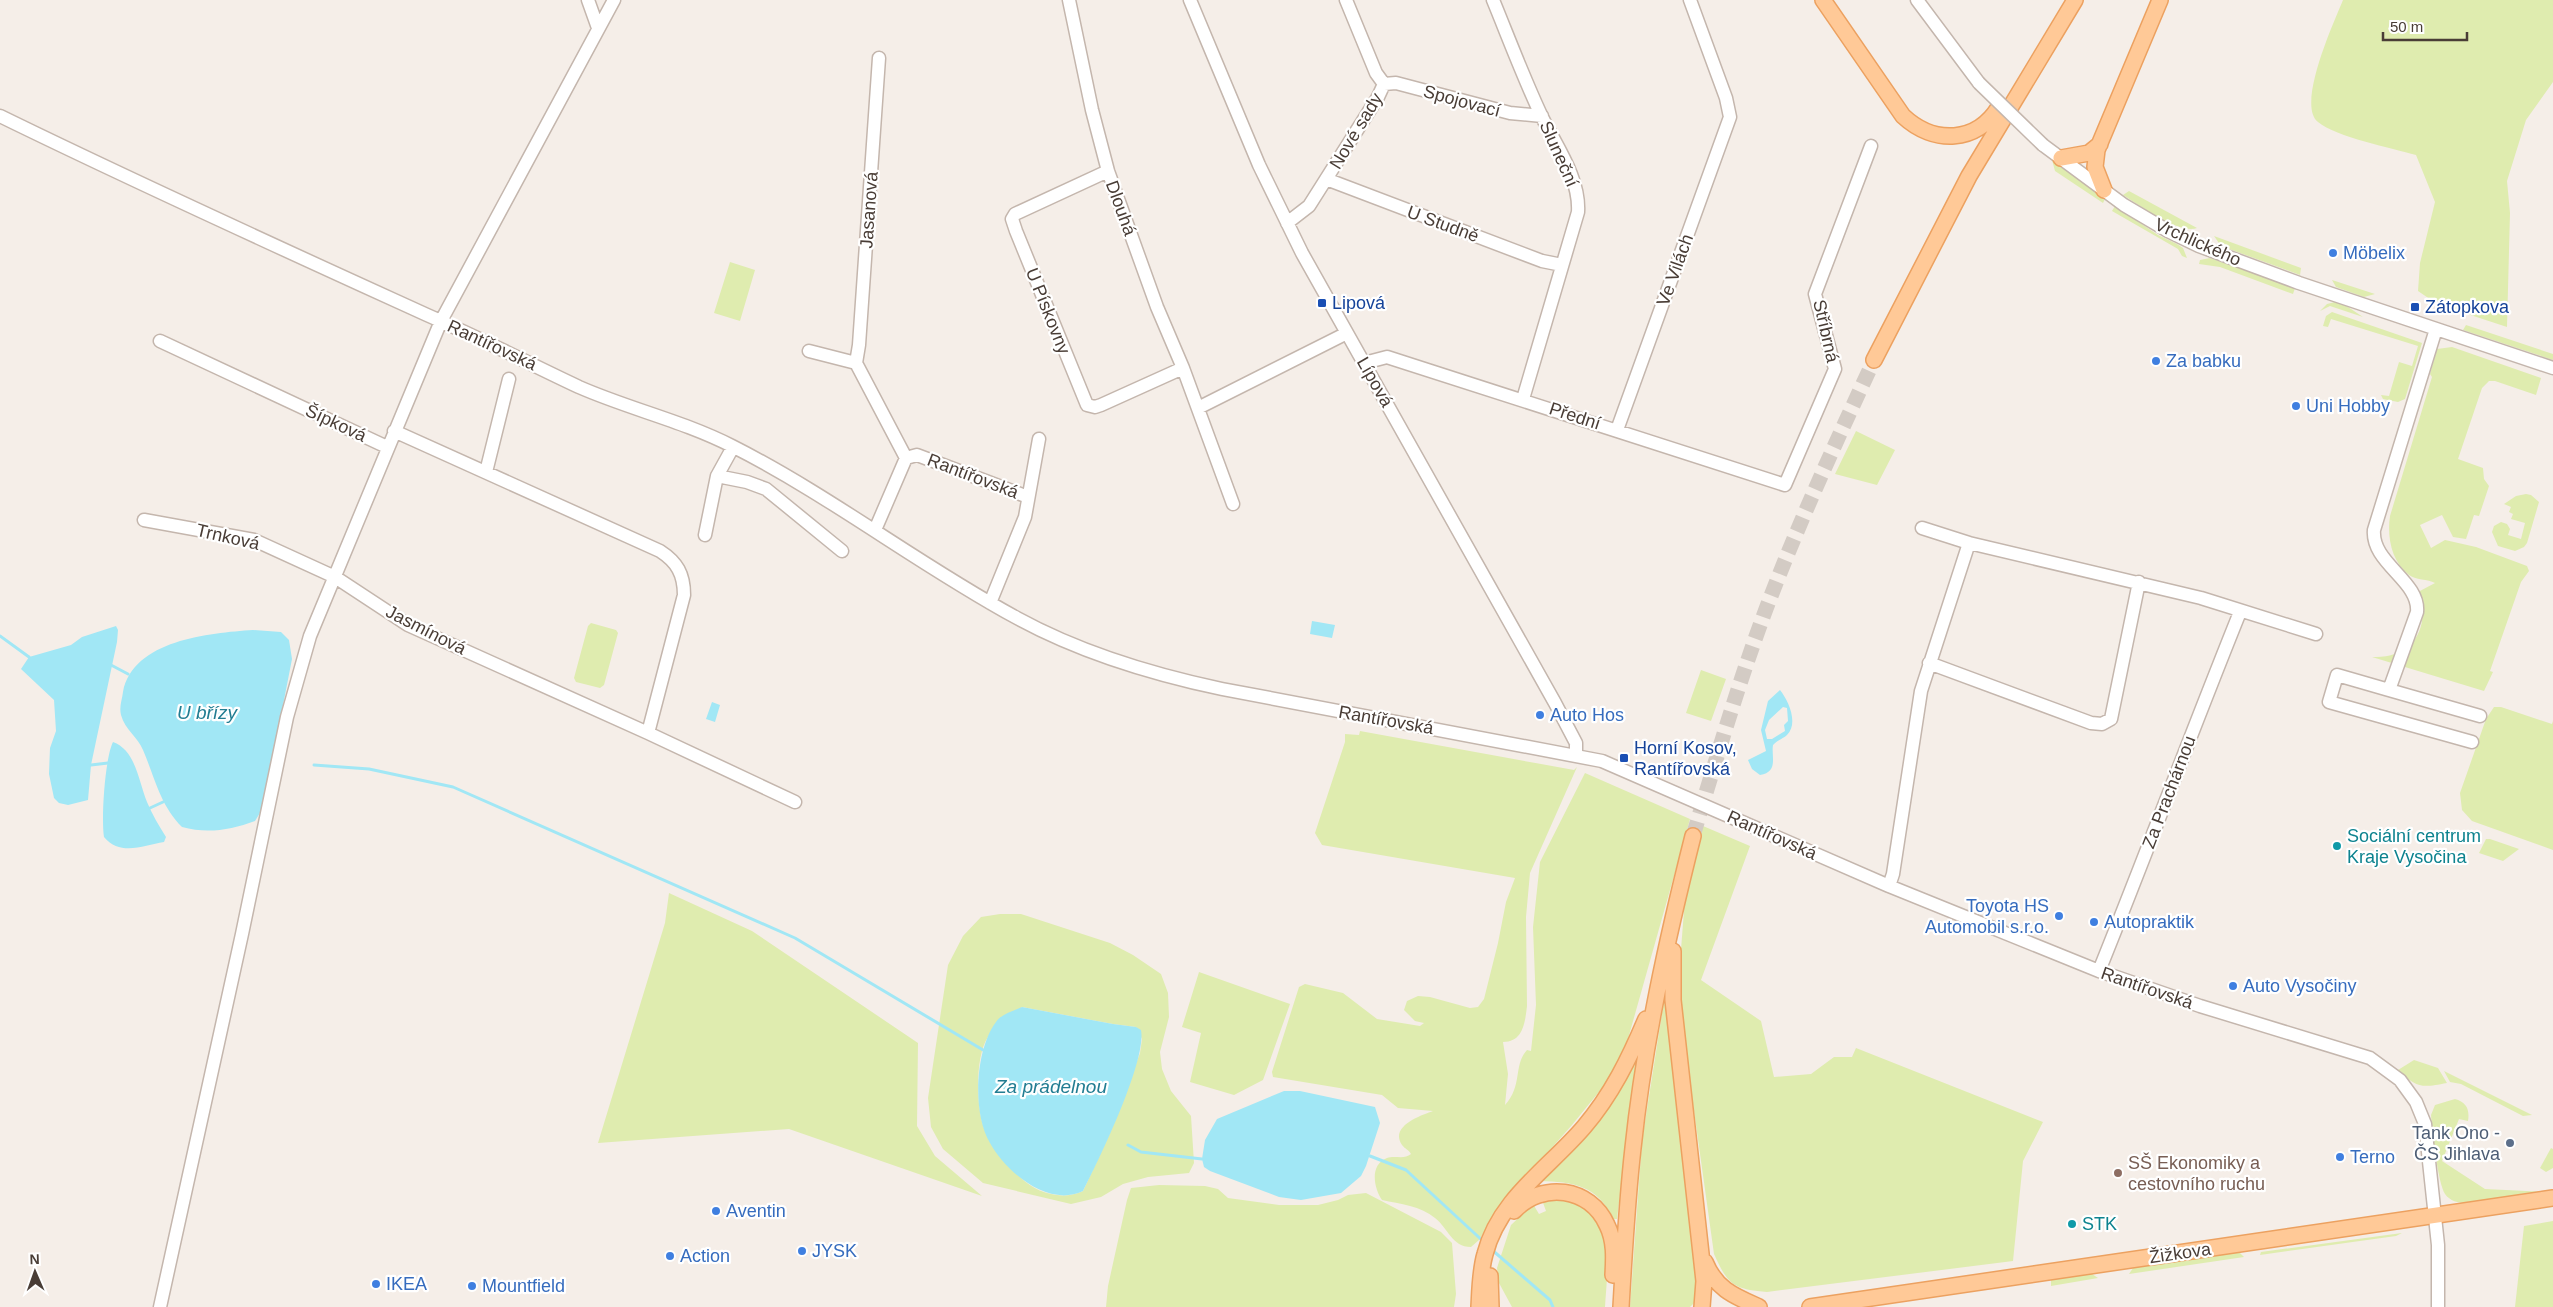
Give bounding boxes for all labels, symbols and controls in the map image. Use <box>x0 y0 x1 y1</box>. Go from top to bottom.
scale bar <box>2383 10 2467 42</box>
text: 50 m <box>2390 18 2423 35</box>
street label: Spojovací <box>1421 81 1503 121</box>
street label: Nové sady <box>1326 89 1386 173</box>
street label: Sluneční <box>1536 118 1582 190</box>
street label: Jasanová <box>856 170 882 249</box>
street label: Dlouhá <box>1102 178 1140 239</box>
street label: U Studně <box>1404 202 1482 246</box>
street label: Vrchlického <box>2152 214 2244 270</box>
street label: Ve Vilách <box>1653 231 1697 309</box>
place label: Möbelix <box>2343 243 2405 263</box>
marker: Möbelix <box>2327 247 2339 259</box>
street label: U Pískovny <box>1022 265 1074 357</box>
place label: Lipová <box>1332 293 1386 313</box>
marker: Lipová <box>1316 297 1328 309</box>
place label: Zátopkova <box>2425 297 2510 317</box>
street label: Stříbrná <box>1809 298 1843 365</box>
marker: Zátopkova <box>2409 301 2421 313</box>
street label: Rantířovská <box>444 316 541 375</box>
place label: Za babku <box>2166 351 2241 371</box>
street label: Lípová <box>1353 354 1398 411</box>
marker: Za babku <box>2150 355 2162 367</box>
place label: Uni Hobby <box>2306 396 2390 416</box>
street label: Přední <box>1547 398 1603 434</box>
street label: Šípková <box>302 399 371 446</box>
marker: Uni Hobby <box>2290 400 2302 412</box>
street label: Rantířovská <box>925 449 1022 503</box>
street label: Trnková <box>194 520 263 554</box>
street label: Jasmínová <box>383 601 470 659</box>
water label: U břízy <box>177 702 239 723</box>
street label: Rantířovská <box>1337 702 1436 738</box>
place label: Auto Hos <box>1550 705 1624 725</box>
marker: Auto Hos <box>1534 709 1546 721</box>
street label: Za Prachárnou <box>2138 733 2200 851</box>
place label: Horní Kosov, Rantířovská <box>1634 738 1737 779</box>
marker: Horní Kosov, Rantířovská <box>1618 752 1630 764</box>
street label: Rantířovská <box>1724 806 1821 864</box>
place label: Sociální centrum Kraje Vysočina <box>2347 826 2481 867</box>
marker: Sociální centrum Kraje Vysočina <box>2331 840 2343 852</box>
place label: Toyota HS Automobil s.r.o. <box>1925 896 2049 937</box>
marker: Toyota HS Automobil s.r.o. <box>2053 910 2065 922</box>
place label: Autopraktik <box>2104 912 2195 932</box>
marker: Autopraktik <box>2088 916 2100 928</box>
street label: Rantířovská <box>2098 963 2197 1013</box>
place label: Auto Vysočiny <box>2243 976 2356 996</box>
marker: Auto Vysočiny <box>2227 980 2239 992</box>
water label: Za prádelnou <box>994 1076 1107 1097</box>
place label: Tank Ono - ČS Jihlava <box>2412 1123 2501 1164</box>
marker: Tank Ono - ČS Jihlava <box>2504 1137 2516 1149</box>
place label: Terno <box>2350 1147 2395 1167</box>
marker: Terno <box>2334 1151 2346 1163</box>
place label: SŠ Ekonomiky a cestovního ruchu <box>2128 1152 2265 1194</box>
marker: SŠ Ekonomiky a cestovního ruchu <box>2112 1167 2124 1179</box>
place label: Aventin <box>726 1201 786 1221</box>
marker: Aventin <box>710 1205 722 1217</box>
place label: STK <box>2082 1214 2117 1234</box>
marker: STK <box>2066 1218 2078 1230</box>
street label: Žižkova <box>2148 1239 2213 1267</box>
place label: JYSK <box>812 1241 857 1261</box>
marker: JYSK <box>796 1245 808 1257</box>
place label: Action <box>680 1246 730 1266</box>
north arrow <box>10 1247 60 1297</box>
marker: Action <box>664 1250 676 1262</box>
text: N <box>29 1251 40 1267</box>
place label: IKEA <box>386 1274 427 1294</box>
place label: Mountfield <box>482 1276 565 1296</box>
marker: IKEA <box>370 1278 382 1290</box>
marker: Mountfield <box>466 1280 478 1292</box>

